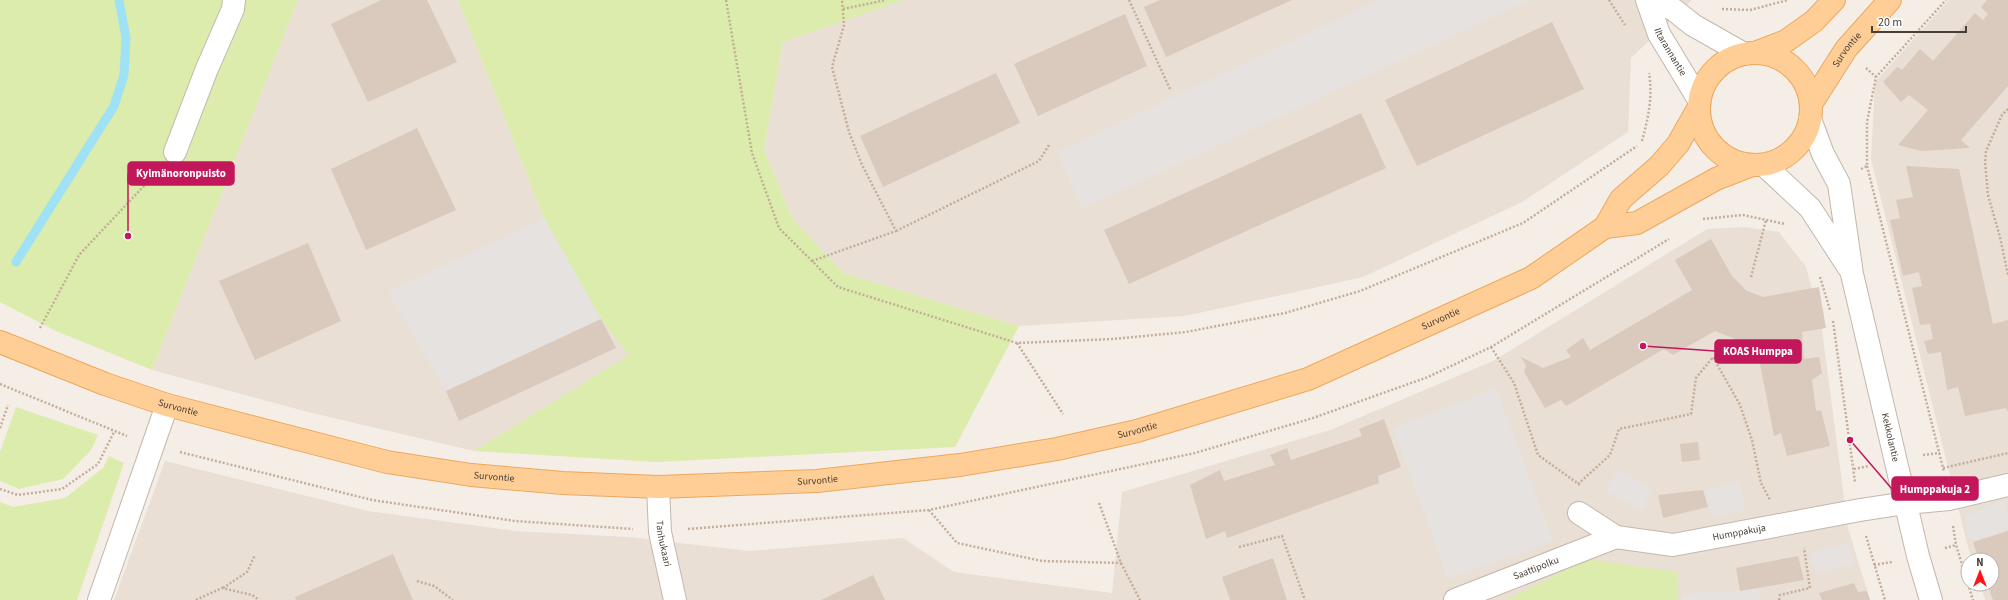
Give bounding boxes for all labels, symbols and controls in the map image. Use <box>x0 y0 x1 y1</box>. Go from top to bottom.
scale bar <box>1872 8 1966 34</box>
text: 20 m <box>1878 14 1902 31</box>
street label: Iltarannantie <box>1650 26 1690 79</box>
street label: Survontie <box>1829 29 1865 70</box>
callout: Kylmänoronpuisto <box>128 162 234 185</box>
text: Kylmänoronpuisto <box>136 166 226 181</box>
street label: Survontie <box>1419 304 1462 334</box>
callout: KOAS Humppa <box>1715 340 1801 363</box>
text: KOAS Humppa <box>1723 344 1793 359</box>
street label: Survontie <box>156 395 200 420</box>
street label: Kekkolantie <box>1878 411 1903 463</box>
street label: Survontie <box>1116 418 1159 442</box>
street label: Survontie <box>473 468 515 486</box>
street label: Survontie <box>797 472 839 489</box>
callout: Humppakuja 2 <box>1892 477 1978 500</box>
text: Humppakuja 2 <box>1900 482 1970 497</box>
street label: Tanhukaari <box>652 520 674 568</box>
street label: Humppakuja <box>1711 521 1767 544</box>
north arrow <box>1960 552 2000 592</box>
street label: Saattipolku <box>1511 553 1561 584</box>
text: N <box>1976 555 1984 570</box>

